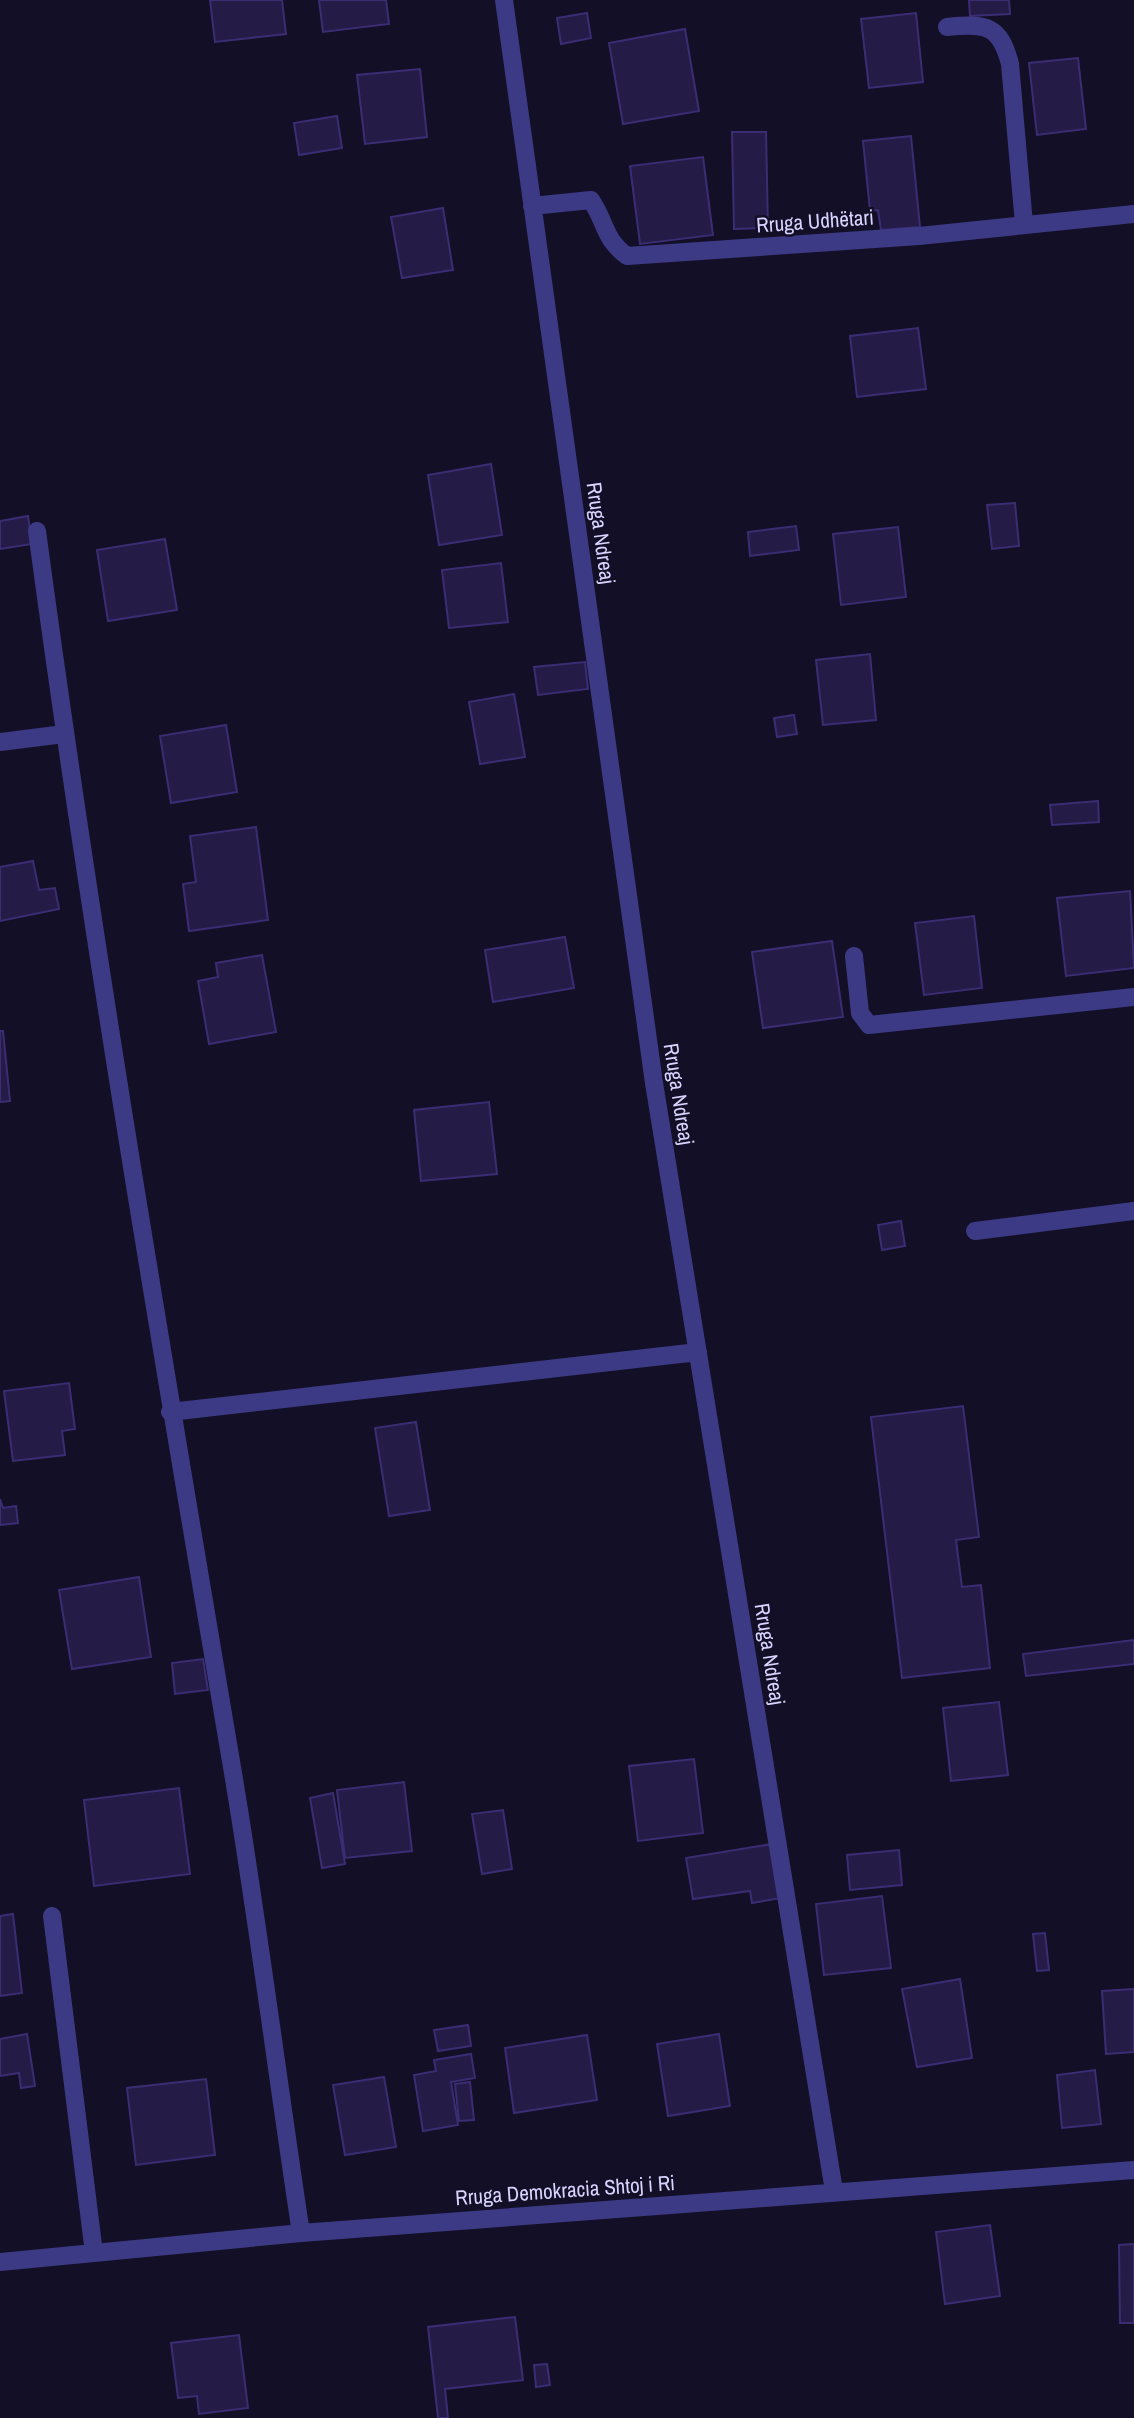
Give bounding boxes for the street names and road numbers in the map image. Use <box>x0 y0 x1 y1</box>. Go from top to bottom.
street label: Rruga Udhëtari <box>755 202 875 240</box>
street label: Rruga Ndreaj <box>580 480 622 586</box>
street label: Rruga Ndreaj <box>657 1041 701 1147</box>
street label: Rruga Ndreaj <box>748 1601 792 1707</box>
street label: Rruga Demokracia Shtoj i Ri <box>454 2168 676 2212</box>

